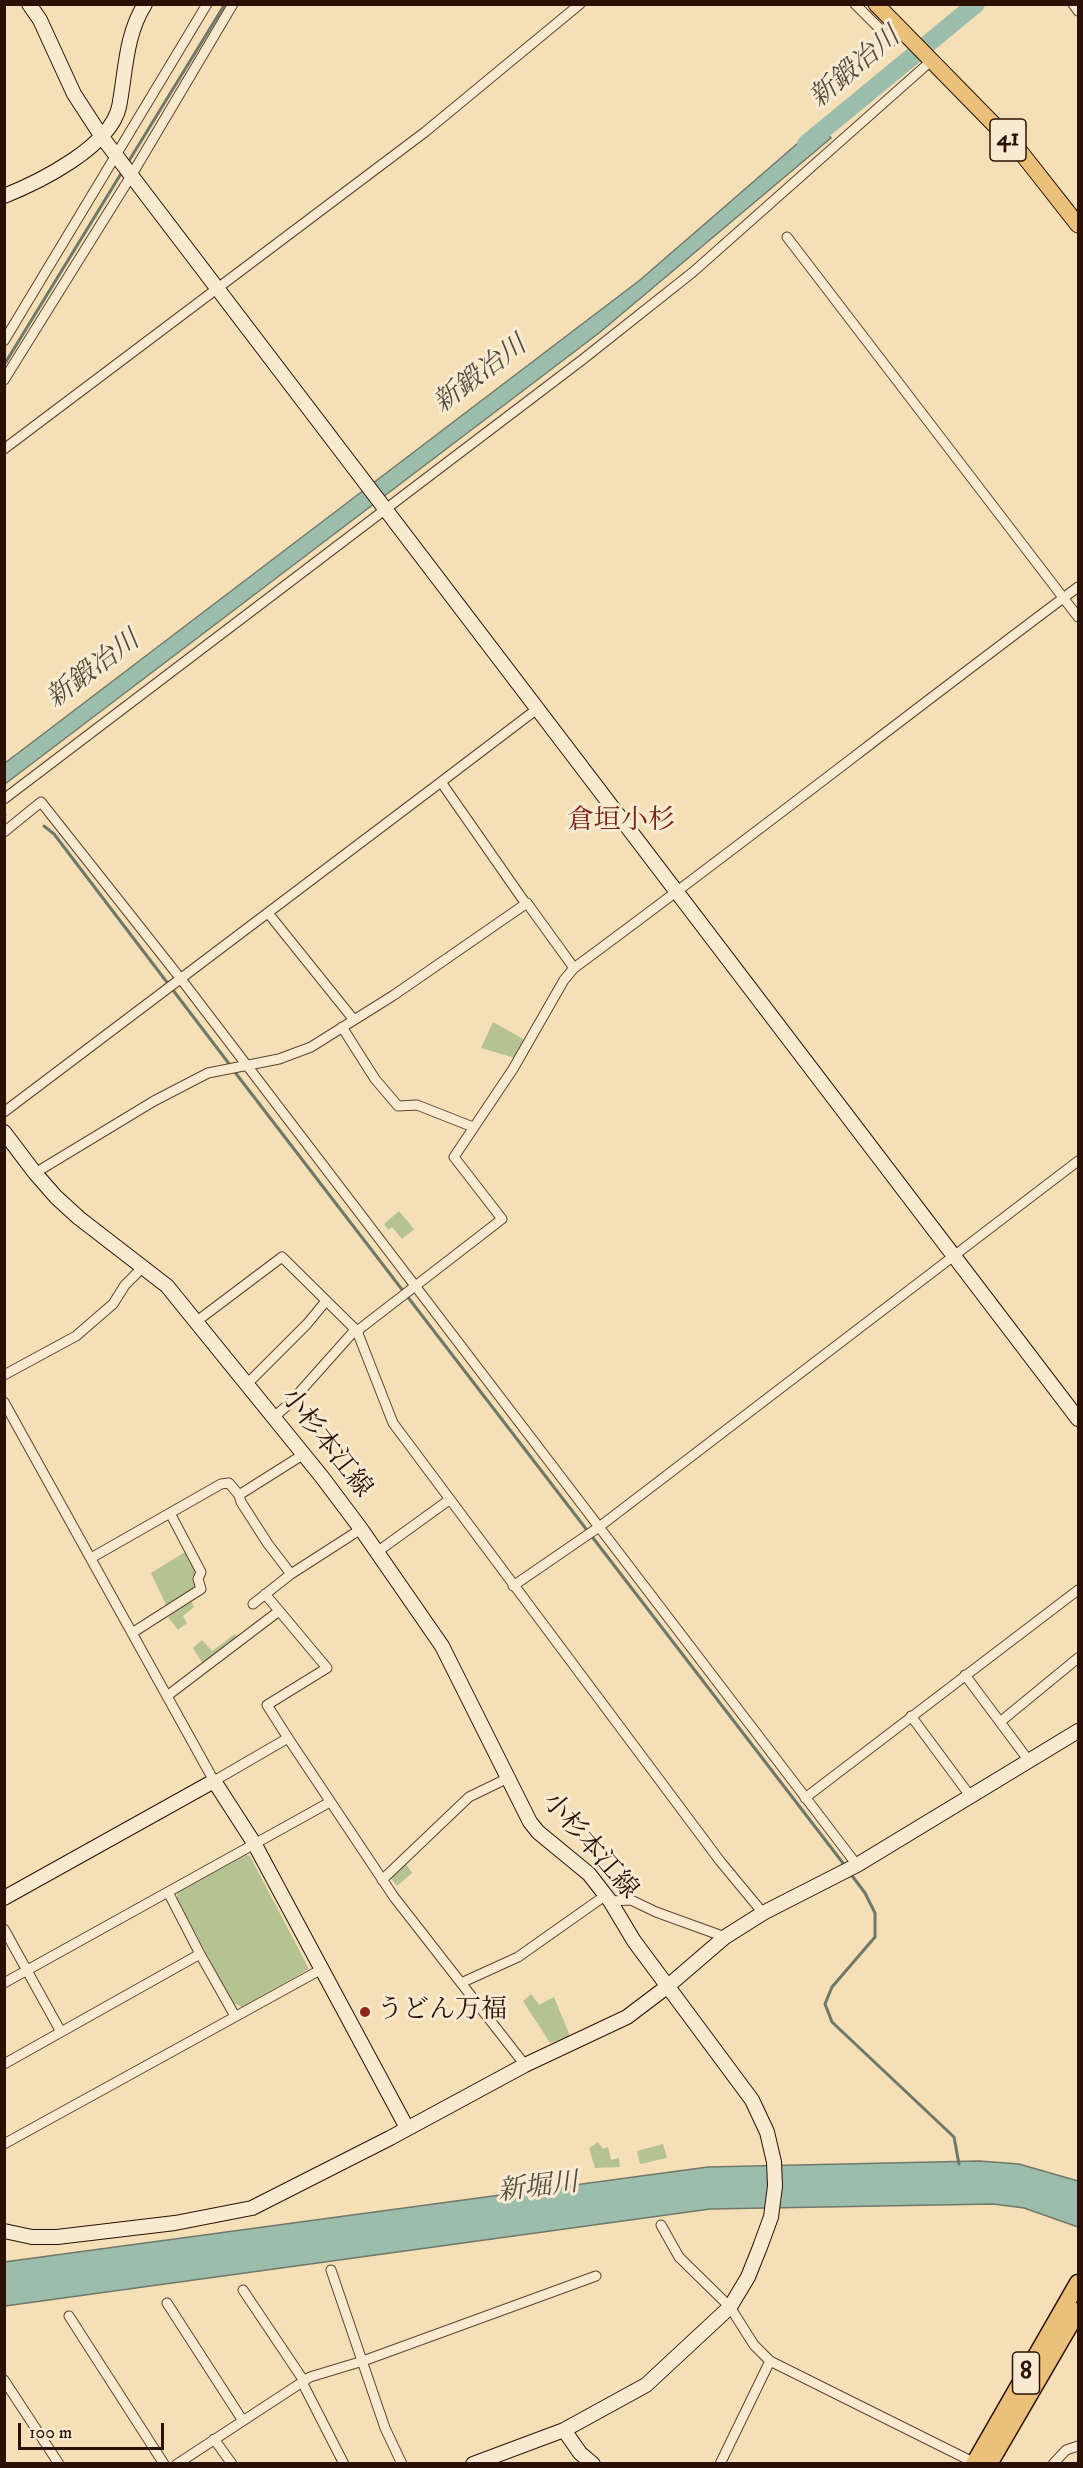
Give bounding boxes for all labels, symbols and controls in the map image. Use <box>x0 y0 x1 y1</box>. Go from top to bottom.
water label: 新鍛冶川 <box>804 22 908 116</box>
road number: 41 <box>990 119 1026 161</box>
water label: 新鍛冶川 <box>428 331 534 421</box>
water label: 新鍛冶川 <box>41 626 147 716</box>
district label: 倉垣小杉 <box>567 806 675 838</box>
street label: 小杉本江線 <box>273 1383 377 1505</box>
street label: 小杉本江線 <box>535 1788 643 1906</box>
place label: うどん万福 <box>377 1996 507 2028</box>
marker: うどん万福 <box>358 2005 372 2019</box>
water label: 新堀川 <box>496 2168 580 2210</box>
road number: 8 <box>1012 2352 1040 2394</box>
scale bar <box>21 2411 166 2449</box>
text: 100 m <box>29 2422 72 2444</box>

